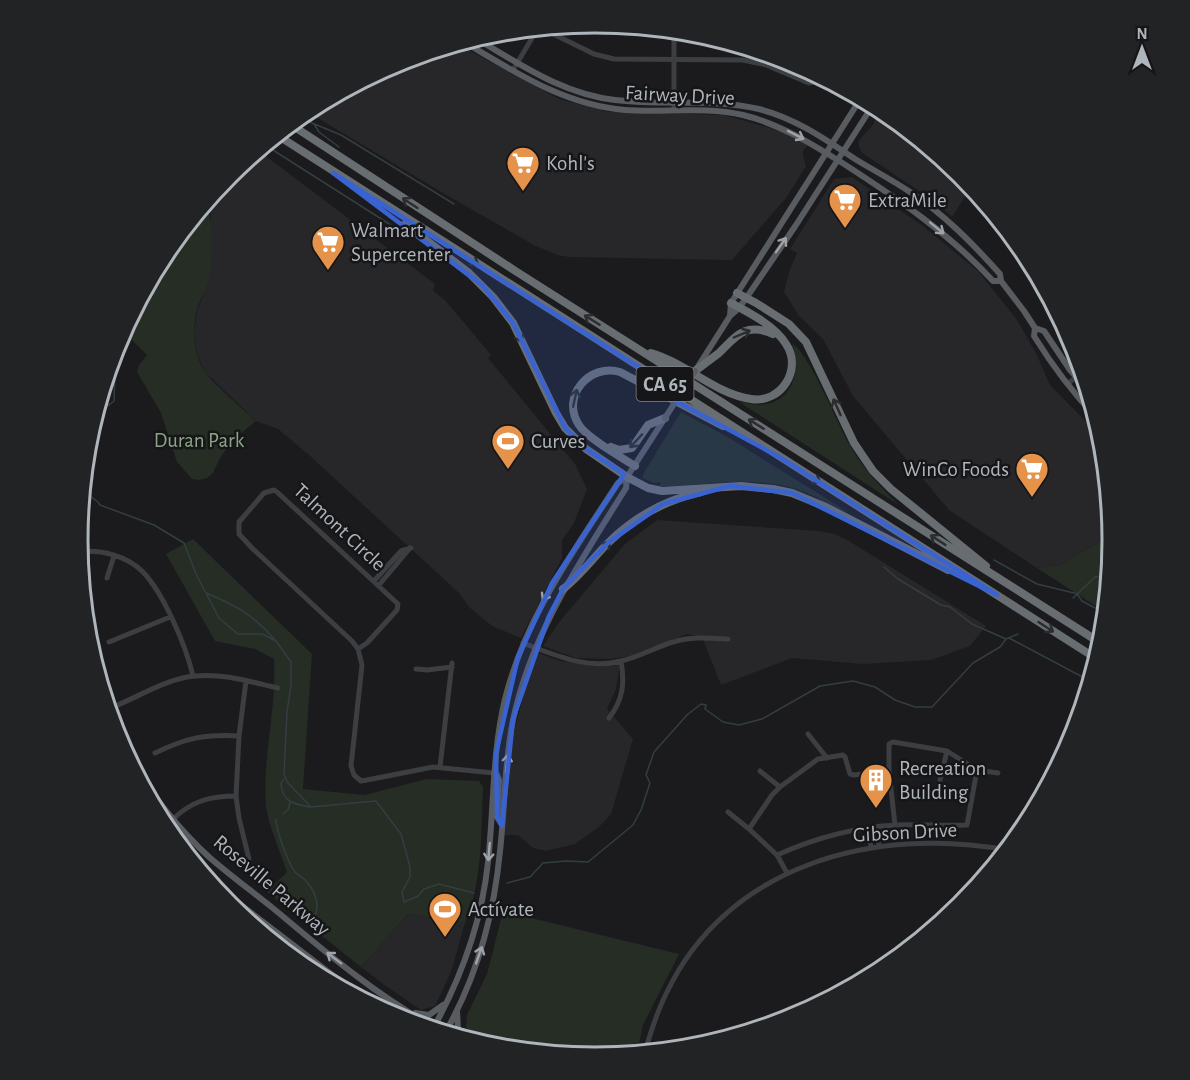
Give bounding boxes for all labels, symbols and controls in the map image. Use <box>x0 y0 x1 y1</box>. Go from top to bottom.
north arrow <box>1112 18 1172 78</box>
text: N <box>1136 26 1148 42</box>
street label: Fairway Drive <box>625 82 735 109</box>
one-way arrow <box>787 129 804 141</box>
supermarket icon: Kohl's <box>505 145 541 192</box>
place label: Kohl's <box>546 153 595 174</box>
supermarket icon: ExtraMile <box>827 182 863 229</box>
place label: ExtraMile <box>868 190 947 211</box>
one-way arrow <box>403 197 419 209</box>
place label: Walmart Supercenter <box>351 220 450 265</box>
one-way arrow <box>929 221 945 234</box>
supermarket icon: Walmart Supercenter <box>310 224 346 271</box>
one-way arrow <box>775 237 788 253</box>
one-way arrow <box>462 255 479 267</box>
one-way arrow <box>584 313 601 325</box>
one-way arrow <box>512 324 524 342</box>
one-way arrow <box>733 327 751 339</box>
road number: CA 65 <box>636 367 694 401</box>
one-way arrow <box>570 389 581 408</box>
one-way arrow <box>830 398 841 416</box>
one-way arrow <box>748 418 765 430</box>
sports icon: Curves <box>490 423 526 470</box>
park label: Duran Park <box>154 430 245 451</box>
place label: Curves <box>531 431 585 452</box>
one-way arrow <box>629 433 643 448</box>
supermarket icon: WinCo Foods <box>1014 451 1050 498</box>
place label: WinCo Foods <box>902 459 1009 480</box>
one-way arrow <box>804 472 821 484</box>
street label: Talmont Circle <box>290 480 390 575</box>
one-way arrow <box>930 534 947 547</box>
one-way arrow <box>597 540 611 555</box>
one-way arrow <box>541 584 552 602</box>
one-way arrow <box>1037 621 1054 633</box>
one-way arrow <box>502 753 513 773</box>
place label: Recreation Building <box>899 758 986 803</box>
building icon: Recreation Building <box>858 762 894 809</box>
street label: Gibson Drive <box>852 819 958 846</box>
street label: Roseville Parkway <box>210 831 334 940</box>
one-way arrow <box>483 841 494 861</box>
sports icon: Actívate <box>427 891 463 938</box>
place label: Actívate <box>468 899 534 920</box>
one-way arrow <box>475 946 486 965</box>
one-way arrow <box>326 951 342 964</box>

